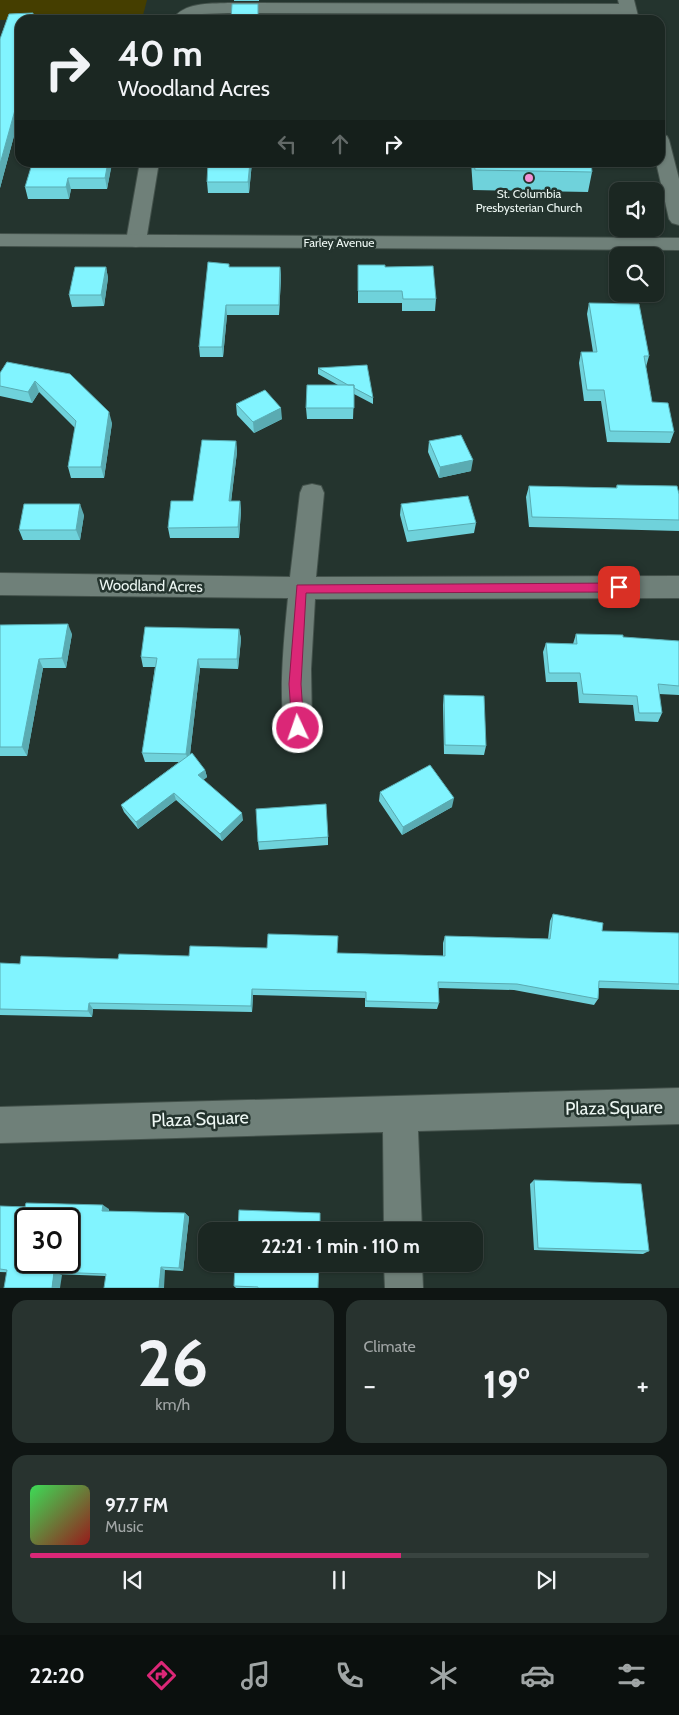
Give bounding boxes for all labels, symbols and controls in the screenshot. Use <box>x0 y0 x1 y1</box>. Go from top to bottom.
text: 40 m <box>118 32 203 75</box>
icon: right <box>35 35 100 100</box>
text: Woodland Acres <box>118 75 270 102</box>
icon: left <box>273 130 301 158</box>
icon: ahead <box>326 130 354 158</box>
icon: right <box>379 130 407 158</box>
marker: St. Columbia Presbysterian Church <box>523 172 535 184</box>
map controls <box>609 182 664 302</box>
button: sound <box>609 182 664 237</box>
place label: St. Columbia Presbysterian Church <box>476 186 582 215</box>
street label: Farley Avenue <box>304 235 374 250</box>
button: search <box>609 247 664 302</box>
pin <box>598 566 640 608</box>
icon: arrive <box>605 573 633 601</box>
street label: Woodland Acres <box>99 576 203 596</box>
position arrow <box>271 701 323 753</box>
street label: Plaza Square <box>565 1096 663 1120</box>
street label: Plaza Square <box>151 1106 249 1132</box>
speed limit sign: 30 <box>15 1208 80 1273</box>
text: 22:21 · 1 min · 110 m <box>261 1235 420 1258</box>
text: 26 <box>137 1323 208 1402</box>
text: Climate <box>364 1337 416 1356</box>
text: 19° <box>483 1361 529 1408</box>
text: − <box>364 1368 376 1402</box>
text: + <box>637 1368 649 1402</box>
text: km/h <box>155 1395 190 1414</box>
text: 97.7 FM <box>105 1494 168 1517</box>
text: Music <box>105 1517 143 1536</box>
icon: previous <box>119 1566 147 1594</box>
icon: pause <box>325 1566 353 1594</box>
icon: next <box>532 1566 560 1594</box>
icon: directions <box>144 1658 179 1693</box>
icon: music <box>238 1658 273 1693</box>
icon: phone <box>332 1658 367 1693</box>
icon: climate <box>426 1658 461 1693</box>
icon: car <box>520 1658 555 1693</box>
icon: filters <box>614 1658 649 1693</box>
text: 22:20 <box>30 1662 85 1689</box>

